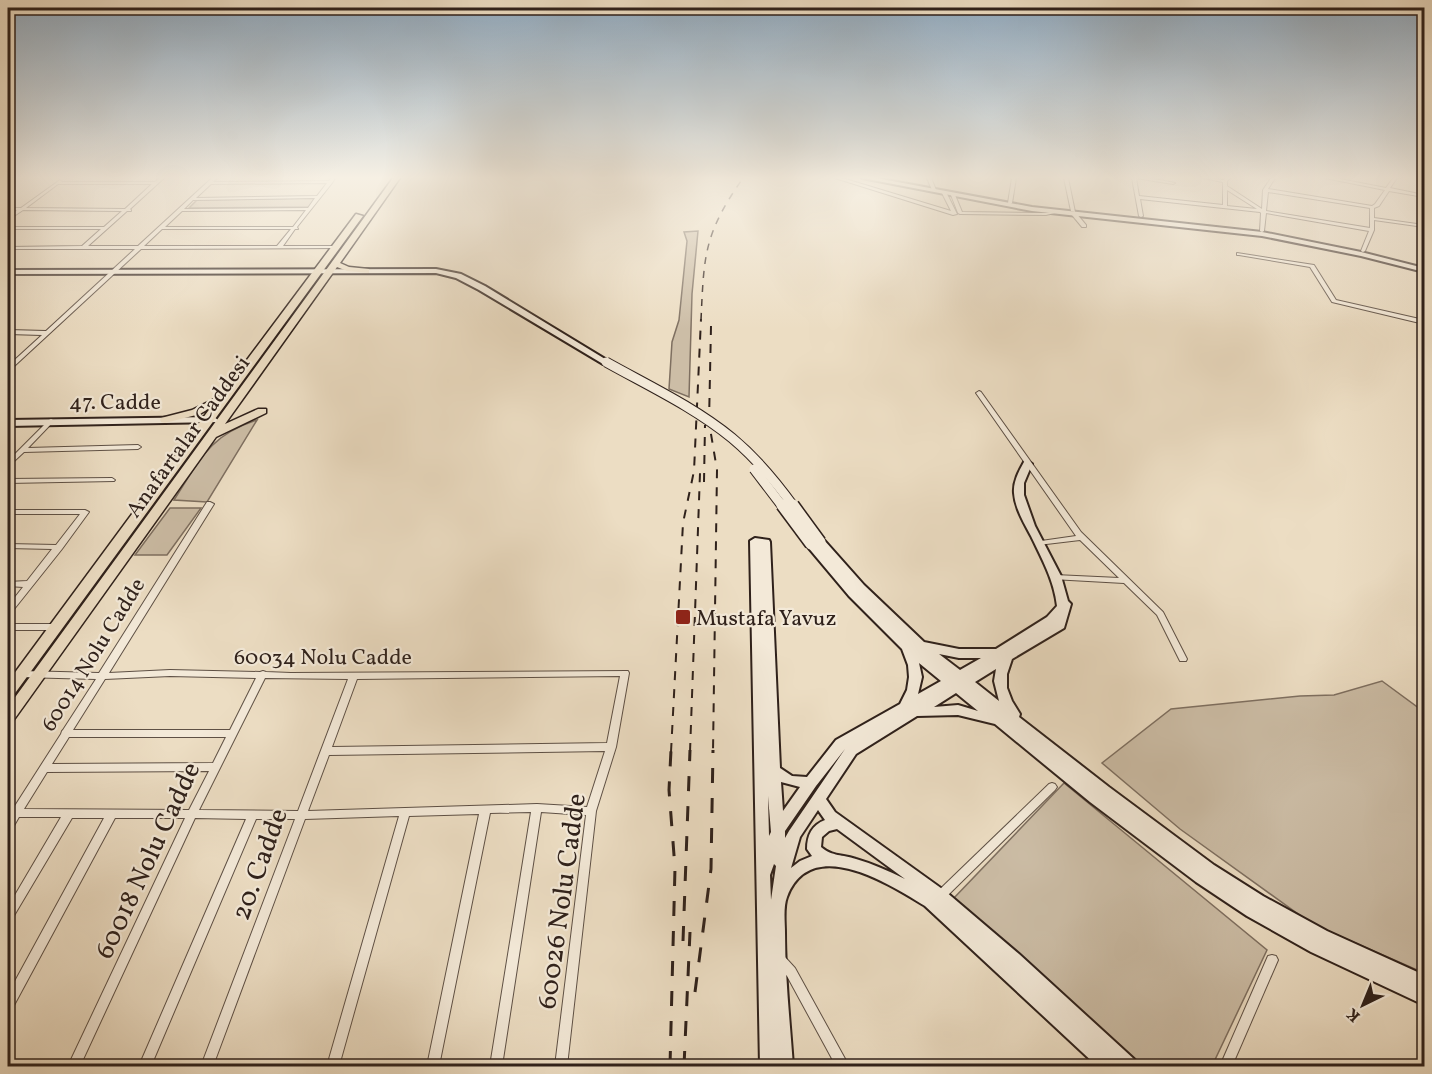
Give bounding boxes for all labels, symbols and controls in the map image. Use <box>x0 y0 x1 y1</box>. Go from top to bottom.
street label: Anafartalar Caddesi <box>120 350 258 525</box>
street label: 47. Cadde <box>69 388 161 419</box>
street label: 60014 Nolu Cadde <box>34 573 154 738</box>
place label: Mustafa Yavuz <box>696 604 837 635</box>
marker: Mustafa Yavuz <box>674 608 692 626</box>
street label: 60034 Nolu Cadde <box>234 643 412 674</box>
street label: 60018 Nolu Cadde <box>86 756 211 966</box>
street label: 60026 Nolu Cadde <box>529 791 597 1012</box>
street label: 20. Cadde <box>223 803 299 926</box>
north arrow <box>1333 975 1393 1035</box>
text: K <box>1342 1002 1366 1027</box>

